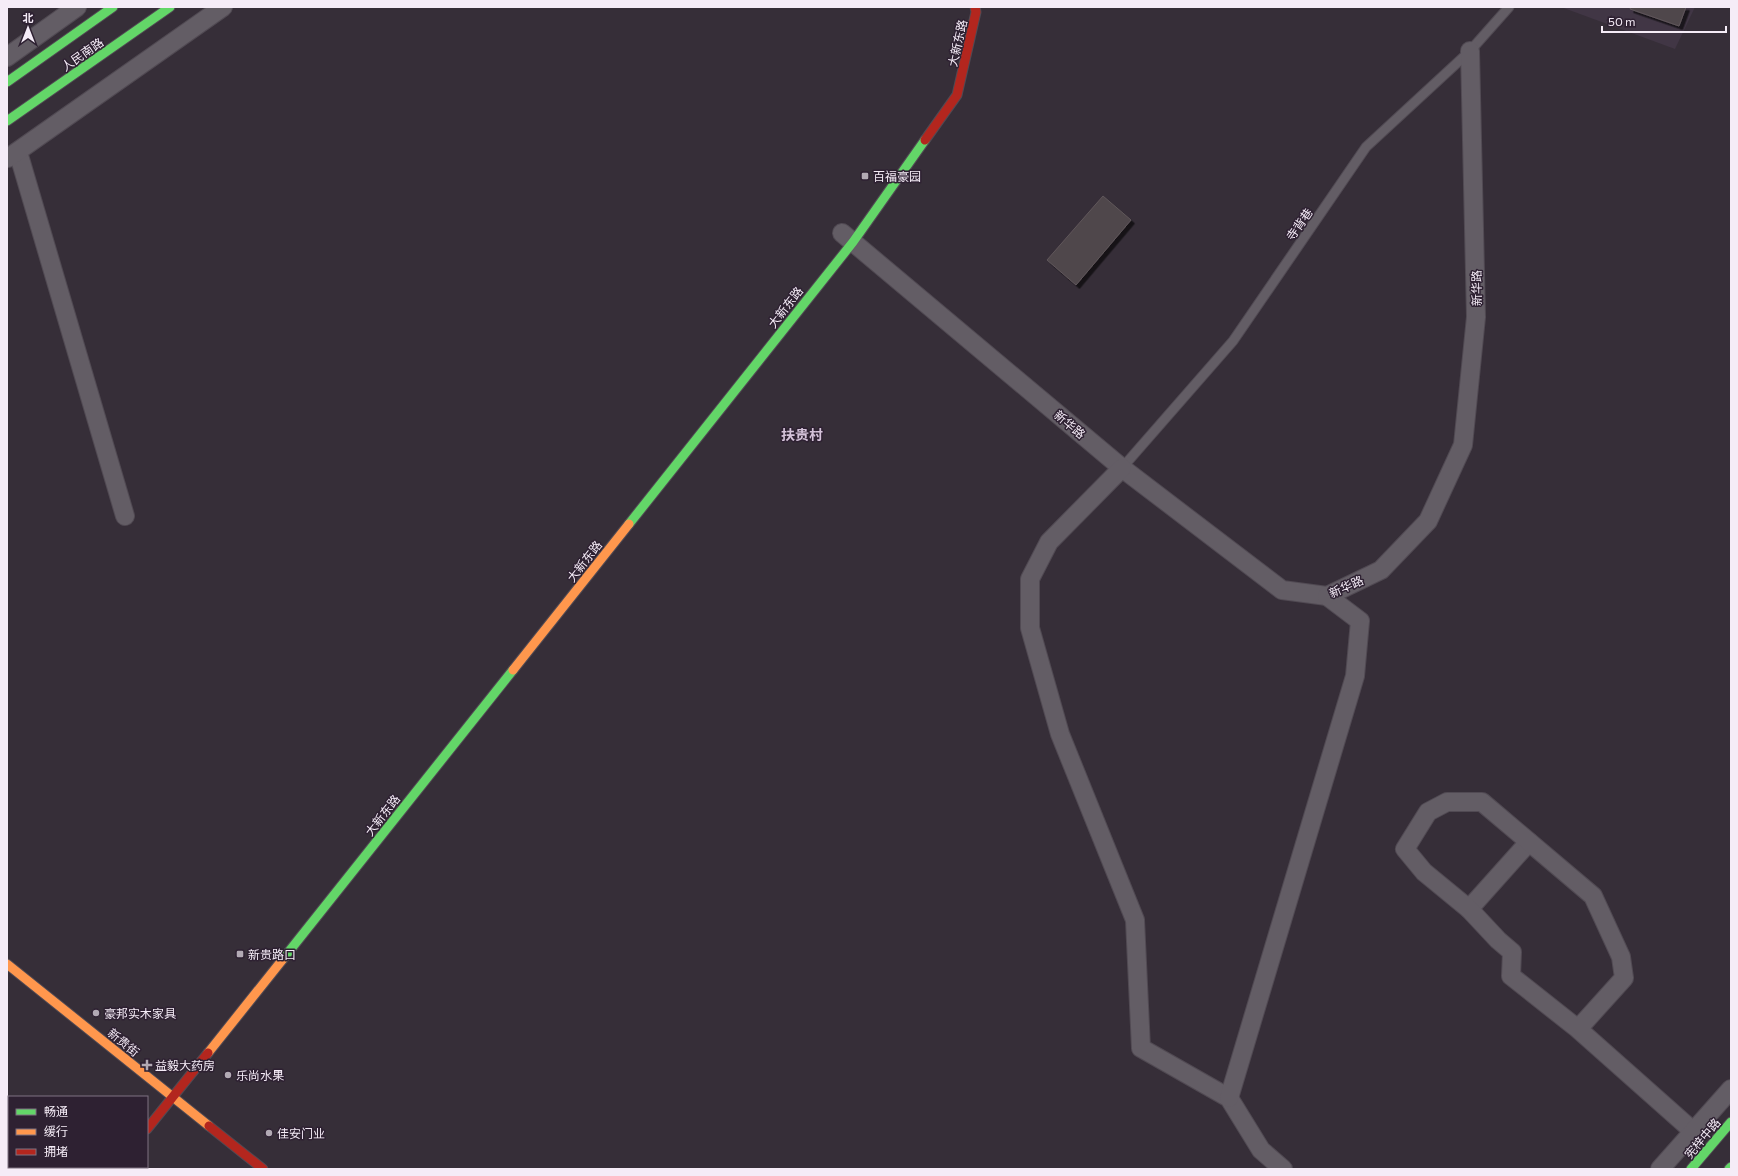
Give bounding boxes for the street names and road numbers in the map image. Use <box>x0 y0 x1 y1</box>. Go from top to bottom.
street label: 大新东路 <box>945 18 969 68</box>
street label: 人民南路 <box>58 34 106 74</box>
street label: 寺背巷 <box>1283 205 1315 243</box>
street label: 新华路 <box>1469 270 1483 306</box>
street label: 大新东路 <box>765 284 805 330</box>
street label: 新华路 <box>1052 407 1088 441</box>
street label: 大新东路 <box>564 538 604 584</box>
street label: 新华路 <box>1327 572 1365 600</box>
street label: 大新东路 <box>362 792 402 838</box>
street label: 新贵街 <box>106 1025 142 1059</box>
street label: 宪梓中路 <box>1681 1115 1723 1161</box>

